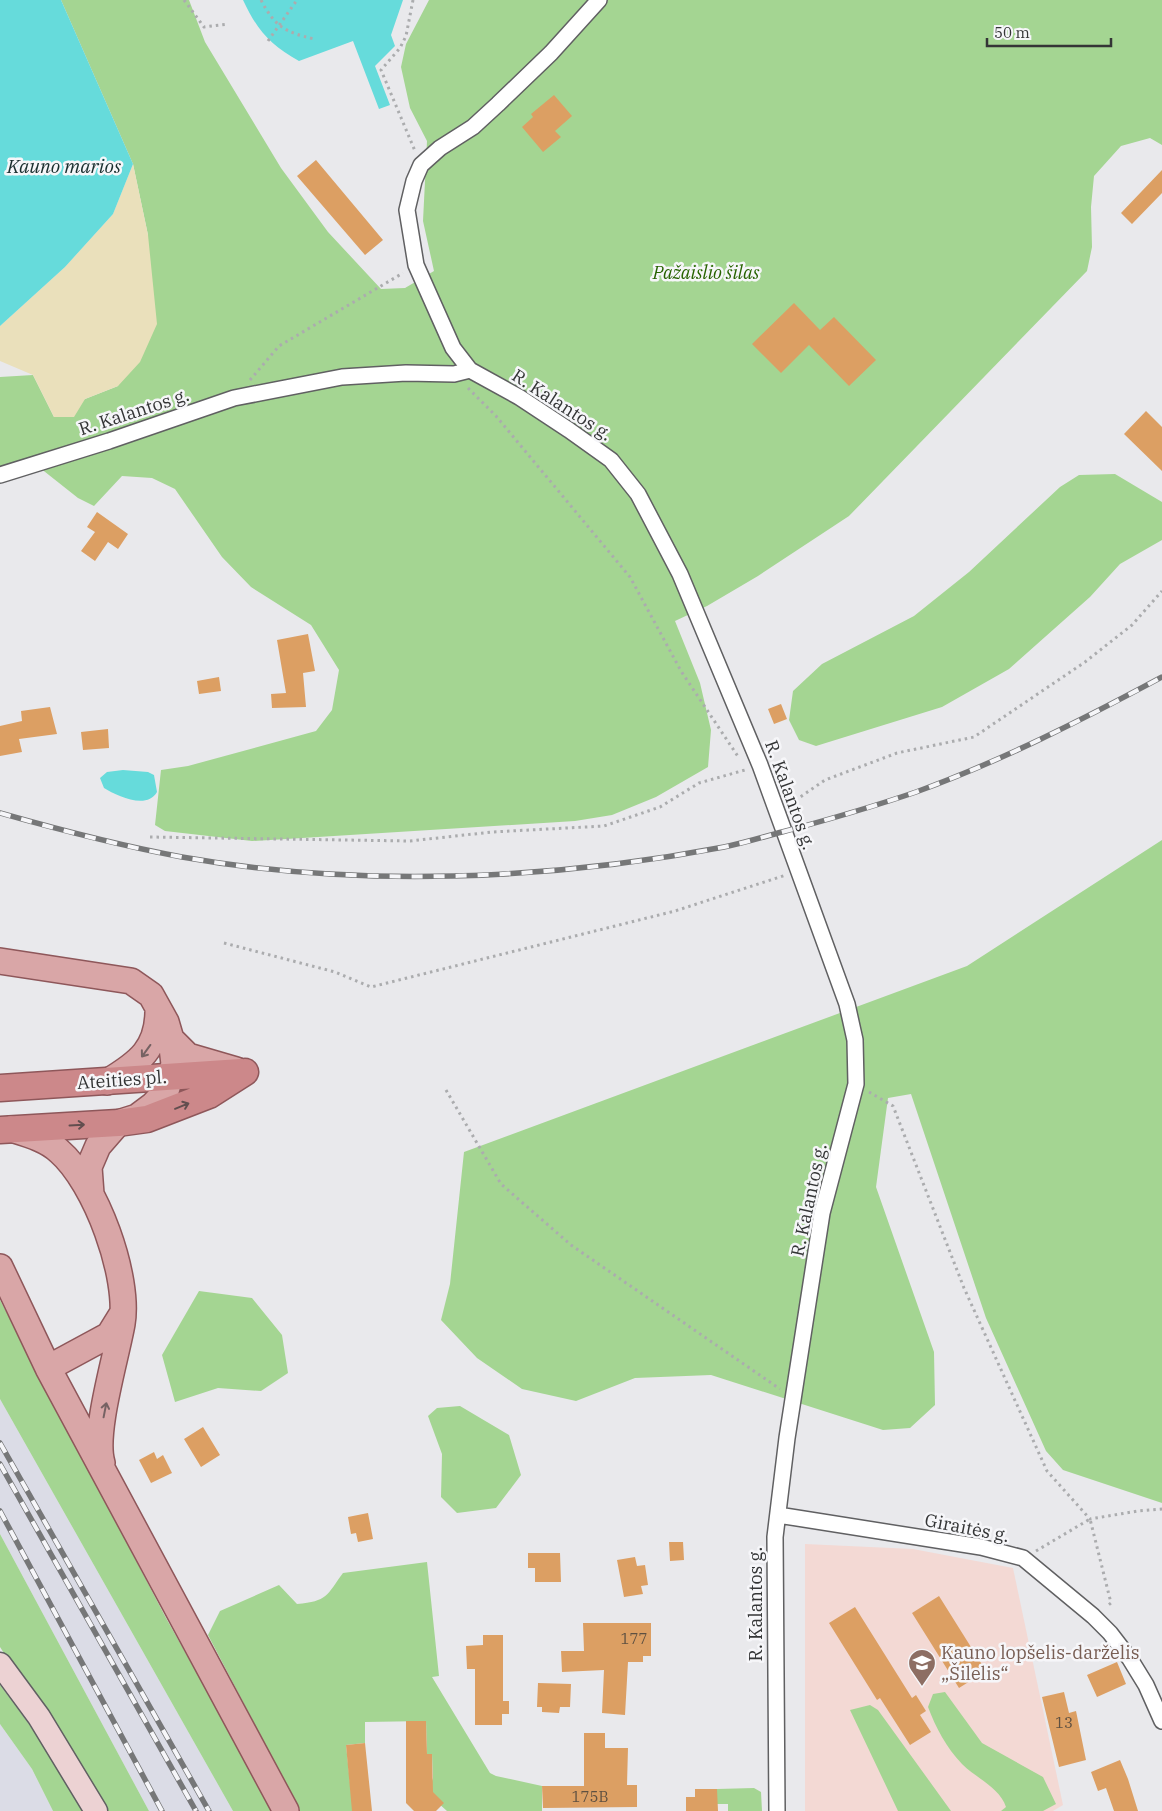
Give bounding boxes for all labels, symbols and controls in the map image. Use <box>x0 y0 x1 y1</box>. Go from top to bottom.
scale bar <box>987 15 1111 47</box>
text: 50 m <box>994 23 1030 42</box>
water label: Kauno marios <box>6 154 121 178</box>
park label: Pažaislio šilas <box>652 261 760 284</box>
street label: R. Kalantos g. <box>508 364 617 445</box>
street label: R. Kalantos g. <box>76 383 192 440</box>
street label: R. Kalantos g. <box>760 737 821 853</box>
one-way arrow <box>141 1044 151 1058</box>
street label: Ateities pl. <box>76 1065 168 1094</box>
one-way arrow <box>174 1101 189 1111</box>
one-way arrow <box>69 1121 85 1130</box>
street label: R. Kalantos g. <box>785 1141 832 1258</box>
one-way arrow <box>101 1402 110 1418</box>
street label: Giraitės g. <box>923 1508 1011 1547</box>
street label: R. Kalantos g. <box>744 1547 767 1661</box>
house number: 177 <box>620 1629 648 1648</box>
place label: Kauno lopšelis-darželis „Šilelis“ <box>941 1641 1140 1685</box>
school or university icon: Kauno lopšelis-darželis „Šilelis“ <box>907 1648 937 1687</box>
house number: 13 <box>1055 1713 1073 1732</box>
house number: 175B <box>571 1787 609 1806</box>

